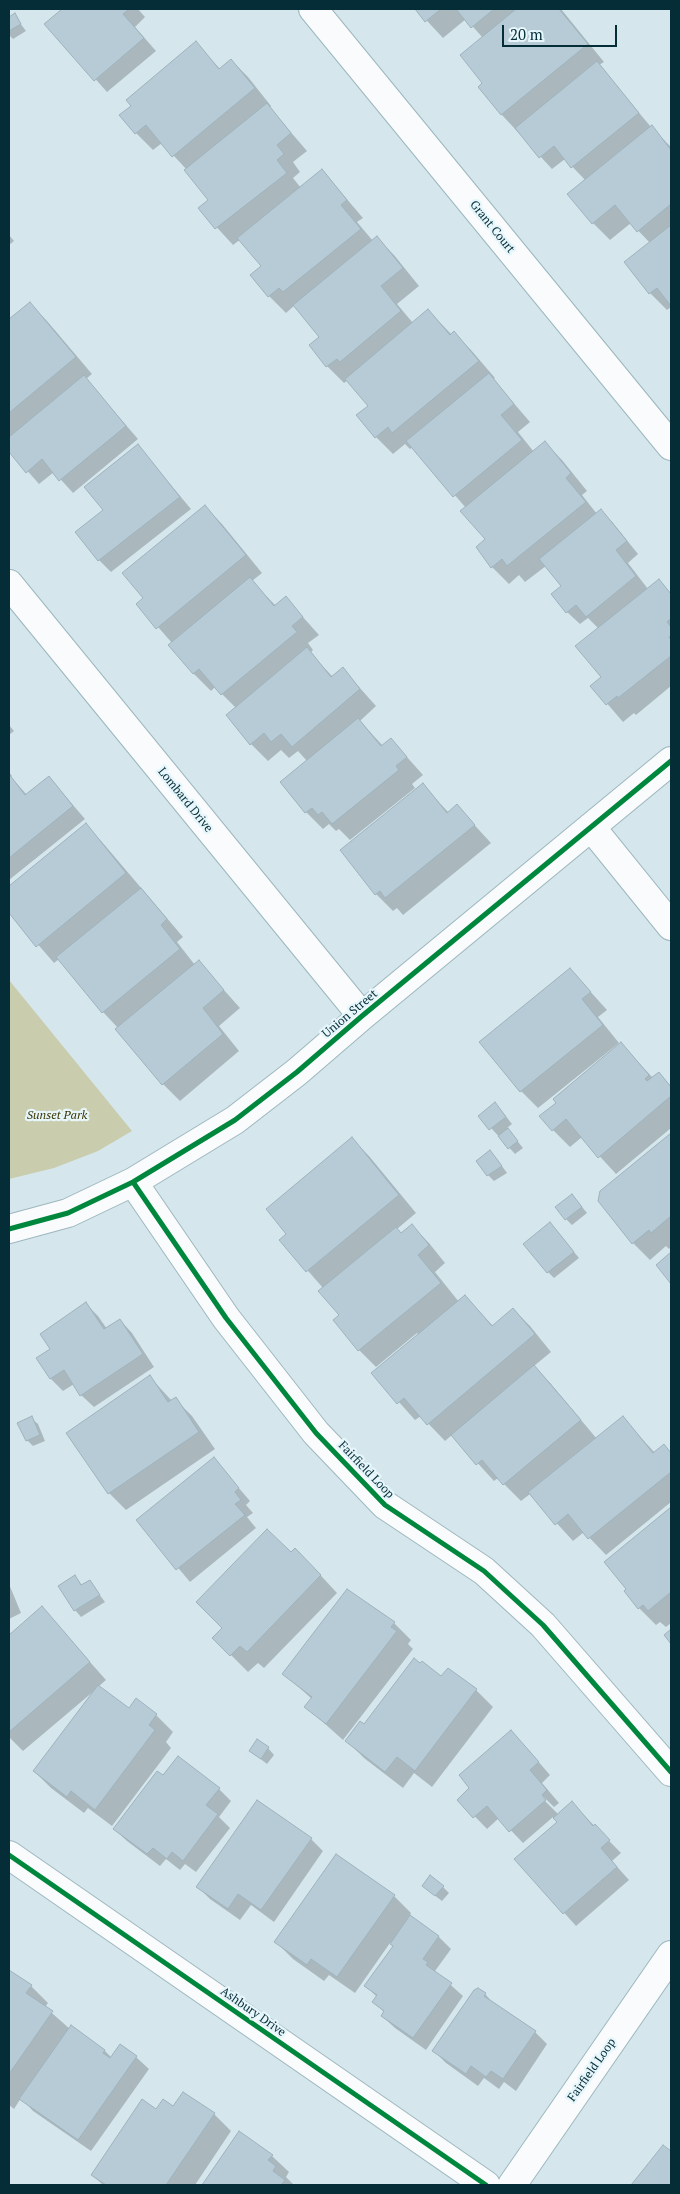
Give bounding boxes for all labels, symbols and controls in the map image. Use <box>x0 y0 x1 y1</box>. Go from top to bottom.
scale bar <box>505 15 620 47</box>
text: 20 m <box>510 24 543 44</box>
street label: Grant Court <box>466 198 518 256</box>
street label: Lombard Drive <box>155 765 215 835</box>
street label: Union Street <box>320 987 380 1041</box>
park label: Sunset Park <box>27 1109 87 1123</box>
street label: Fairfield Loop <box>335 1438 397 1502</box>
street label: Ashbury Drive <box>218 1984 288 2040</box>
street label: Fairfield Loop <box>565 2036 619 2104</box>

